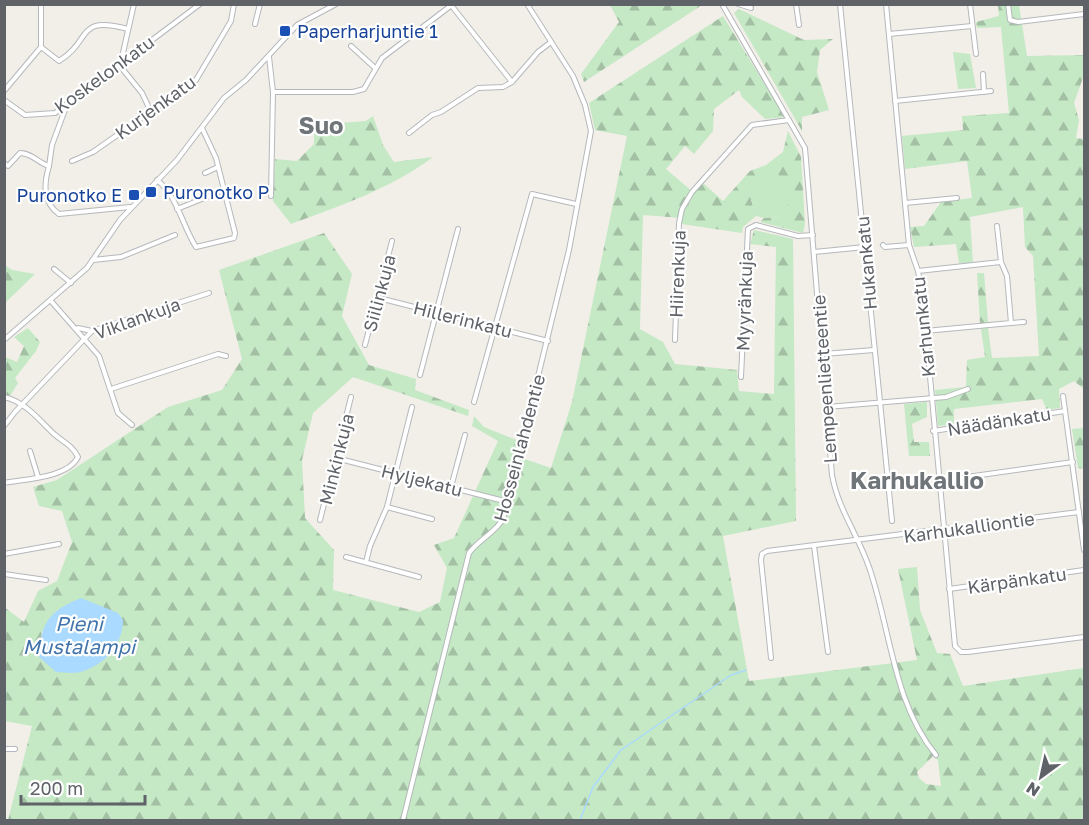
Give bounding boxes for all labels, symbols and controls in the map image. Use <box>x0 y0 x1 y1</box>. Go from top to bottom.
place label: Paperharjuntie 1 <box>297 20 438 42</box>
marker: Paperharjuntie 1 <box>278 24 292 38</box>
street label: Koskelonkatu <box>50 30 158 118</box>
street label: Kurjenkatu <box>110 70 200 144</box>
district label: Suo <box>299 110 343 139</box>
place label: Puronotko P <box>163 181 269 203</box>
place label: Puronotko E <box>17 184 122 206</box>
marker: Puronotko P <box>144 185 158 199</box>
marker: Puronotko E <box>127 188 141 202</box>
street label: Hukankatu <box>851 215 881 311</box>
street label: Hiirenkuja <box>664 230 690 318</box>
street label: Myyränkuja <box>731 250 757 352</box>
street label: Siilinkuja <box>358 252 400 334</box>
street label: Karhunkatu <box>907 276 939 378</box>
street label: Viklankuja <box>91 292 183 344</box>
street label: Lempeenlietteentie <box>807 294 841 464</box>
street label: Hillerinkatu <box>411 296 515 342</box>
street label: Hosseinlahdentie <box>489 372 549 524</box>
street label: Näädänkatu <box>946 402 1052 440</box>
street label: Minkinkuja <box>314 411 358 507</box>
street label: Hyljekatu <box>379 459 465 501</box>
district label: Karhukallio <box>850 465 984 494</box>
street label: Karhukalliontie <box>902 507 1036 547</box>
street label: Kärpänkatu <box>966 562 1068 598</box>
water label: Pieni Mustalampi <box>23 611 138 658</box>
north arrow <box>1011 747 1071 807</box>
scale bar <box>21 768 146 806</box>
text: 200 m <box>30 777 83 799</box>
text: N <box>1022 778 1043 801</box>

